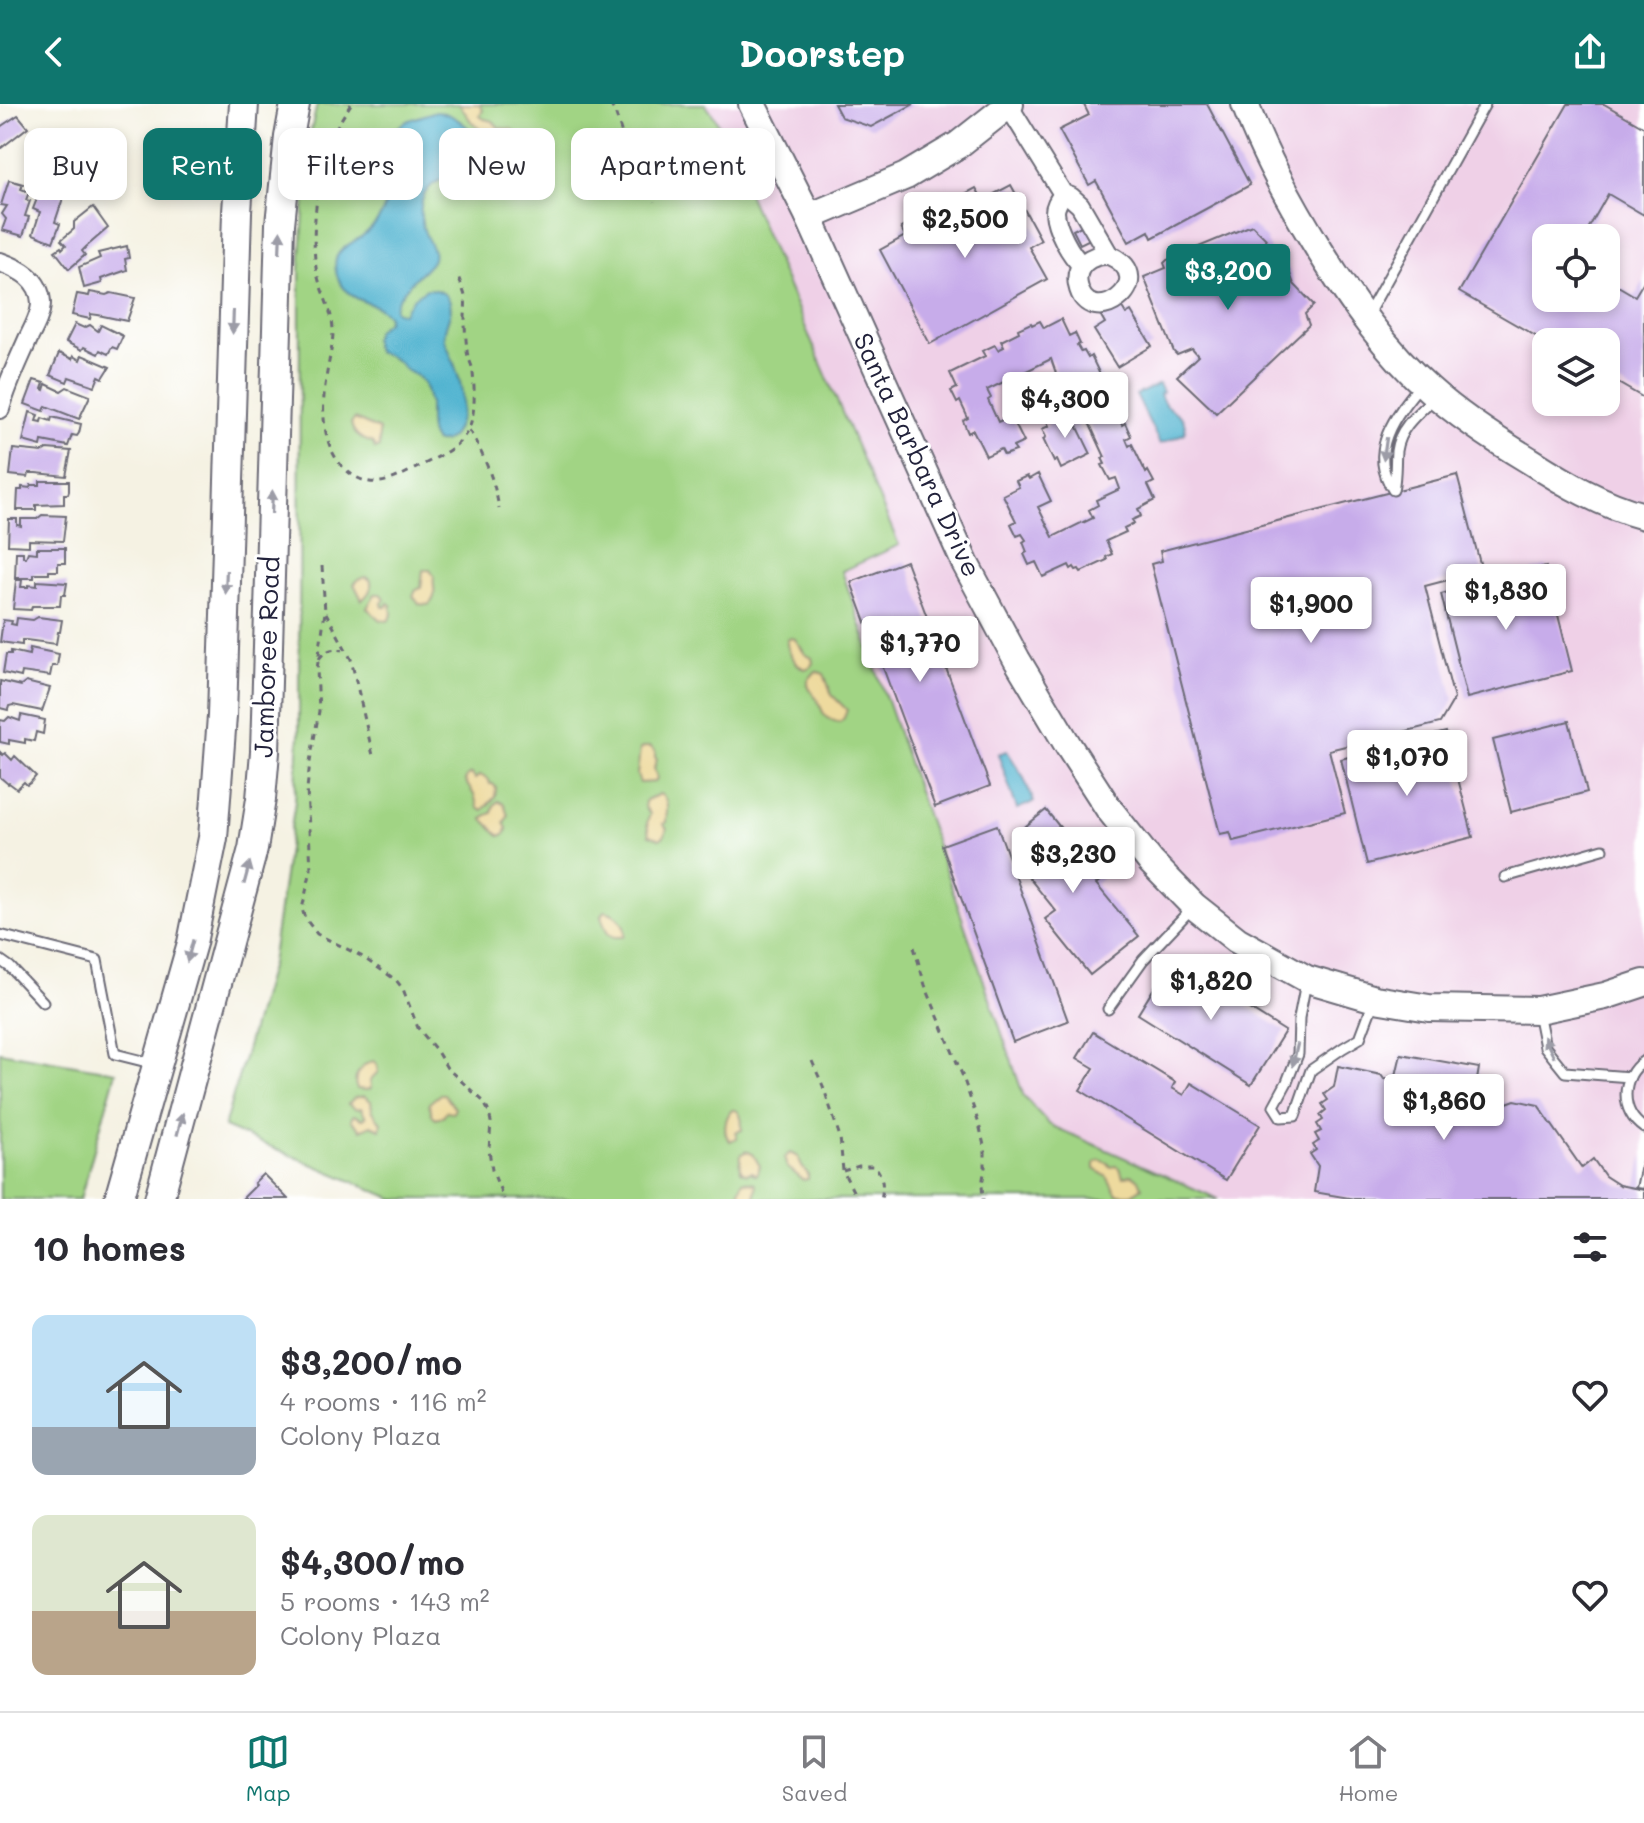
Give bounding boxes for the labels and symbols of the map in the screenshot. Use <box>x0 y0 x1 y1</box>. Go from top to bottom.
pin: $2,500 <box>900 192 1030 260</box>
one-way arrow <box>273 229 286 254</box>
pin: $3,200 <box>1163 244 1293 312</box>
one-way arrow <box>227 310 240 335</box>
street label: Santa Barbara Drive <box>846 327 989 582</box>
pin: $4,300 <box>1000 372 1130 440</box>
one-way arrow <box>1378 436 1391 461</box>
one-way arrow <box>266 489 279 514</box>
street label: Jamboree Road <box>245 556 287 758</box>
pin: $1,830 <box>1441 564 1571 632</box>
one-way arrow <box>220 570 232 595</box>
pin: $1,900 <box>1246 577 1376 645</box>
pin: $1,770 <box>855 616 985 684</box>
pin: $1,070 <box>1342 730 1472 798</box>
pin: $3,230 <box>1008 827 1138 895</box>
one-way arrow <box>242 860 254 885</box>
one-way arrow <box>183 939 196 963</box>
pin: $1,820 <box>1146 954 1276 1022</box>
one-way arrow <box>1542 1035 1556 1058</box>
one-way arrow <box>1288 1043 1301 1068</box>
pin: $1,860 <box>1379 1074 1509 1142</box>
one-way arrow <box>174 1111 186 1136</box>

